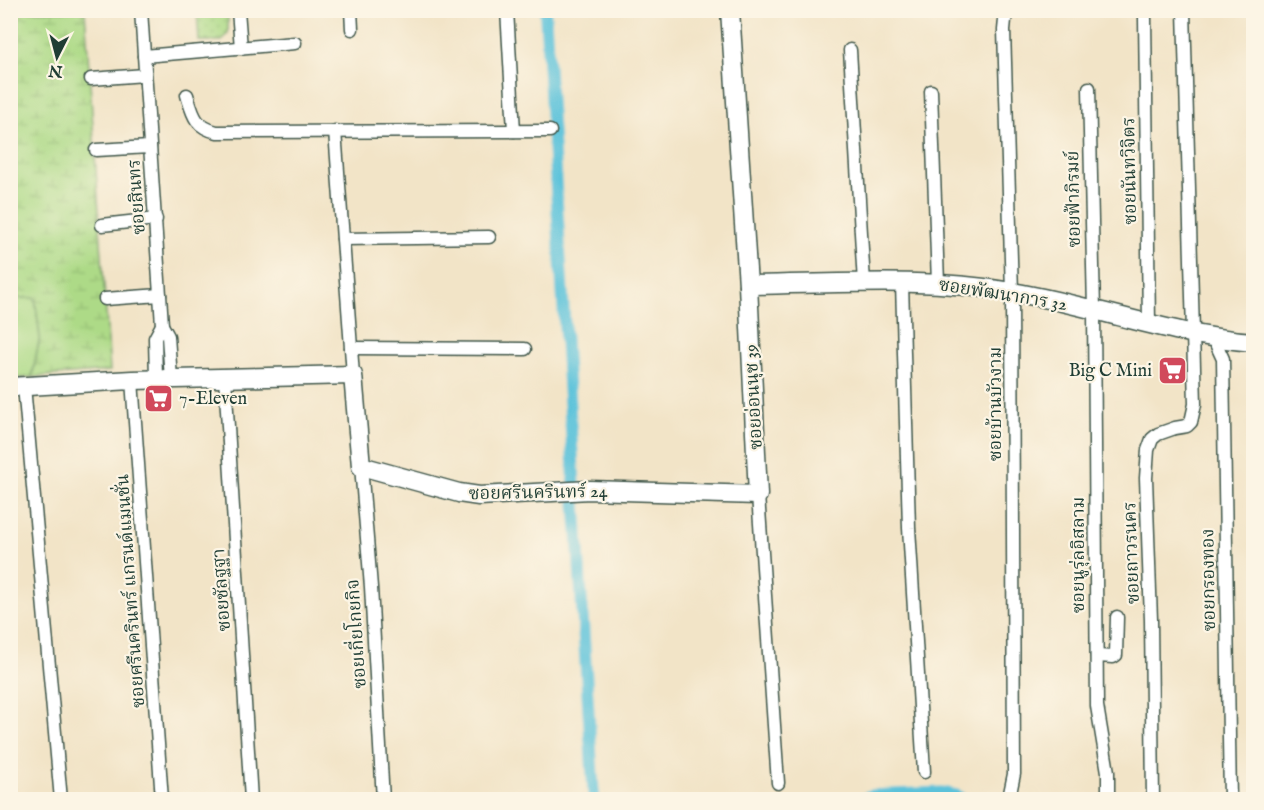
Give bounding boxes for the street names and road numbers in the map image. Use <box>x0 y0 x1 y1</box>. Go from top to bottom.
street label: ซอยนันทวิจิตร <box>1118 117 1143 225</box>
street label: ซอยฟ้าภิรมย์ <box>1061 150 1087 248</box>
street label: ซอยสินทร <box>123 158 152 235</box>
street label: ซอยพัฒนาการ 32 <box>937 274 1069 317</box>
street label: ซอยอ่อนนุช 39 <box>740 343 769 450</box>
street label: ซอยบ้านบัวงาม <box>985 347 1008 461</box>
street label: ซอยศรีนครินทร์ แกรนด์แมนชั่น <box>108 473 151 709</box>
street label: ซอยศรีนครินทร์ 24 <box>468 480 608 506</box>
street label: ซอยนูรุ่ลอิสลาม <box>1068 497 1091 613</box>
street label: ซอยถาวรนคร <box>1119 501 1146 605</box>
street label: ซอยกรองทอง <box>1197 528 1222 632</box>
street label: ซอยชัลฐฐา <box>208 548 237 632</box>
street label: ซอยเกี่ยโกยกิจ <box>338 578 373 690</box>

